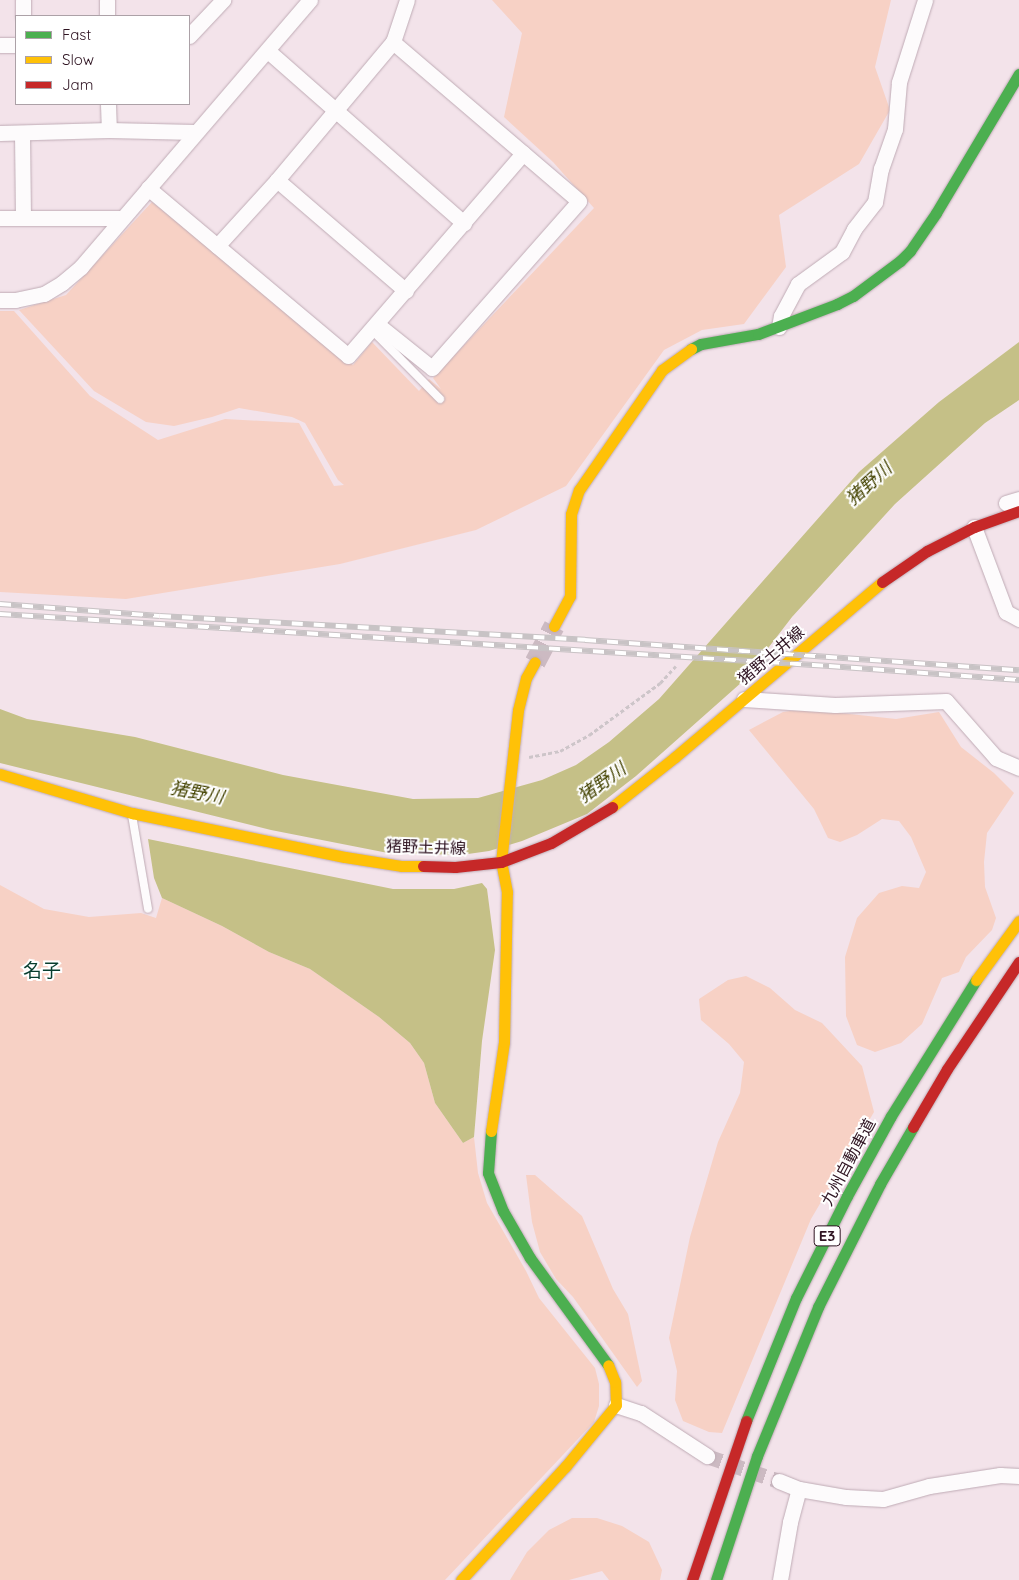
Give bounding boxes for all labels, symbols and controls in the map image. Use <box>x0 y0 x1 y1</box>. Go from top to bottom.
legend <box>15 15 190 105</box>
text: Fast <box>62 25 91 44</box>
text: Slow <box>62 50 94 69</box>
text: Jam <box>62 75 93 94</box>
water label: 猪野川 <box>842 458 896 510</box>
street label: 猪野土井線 <box>734 622 808 688</box>
water label: 猪野川 <box>574 758 630 808</box>
water label: 猪野川 <box>168 777 226 809</box>
street label: 猪野土井線 <box>386 836 466 858</box>
district label: 名子 <box>23 960 61 982</box>
street label: 九州自動車道 <box>817 1115 879 1209</box>
road number: E3 <box>813 1224 841 1248</box>

